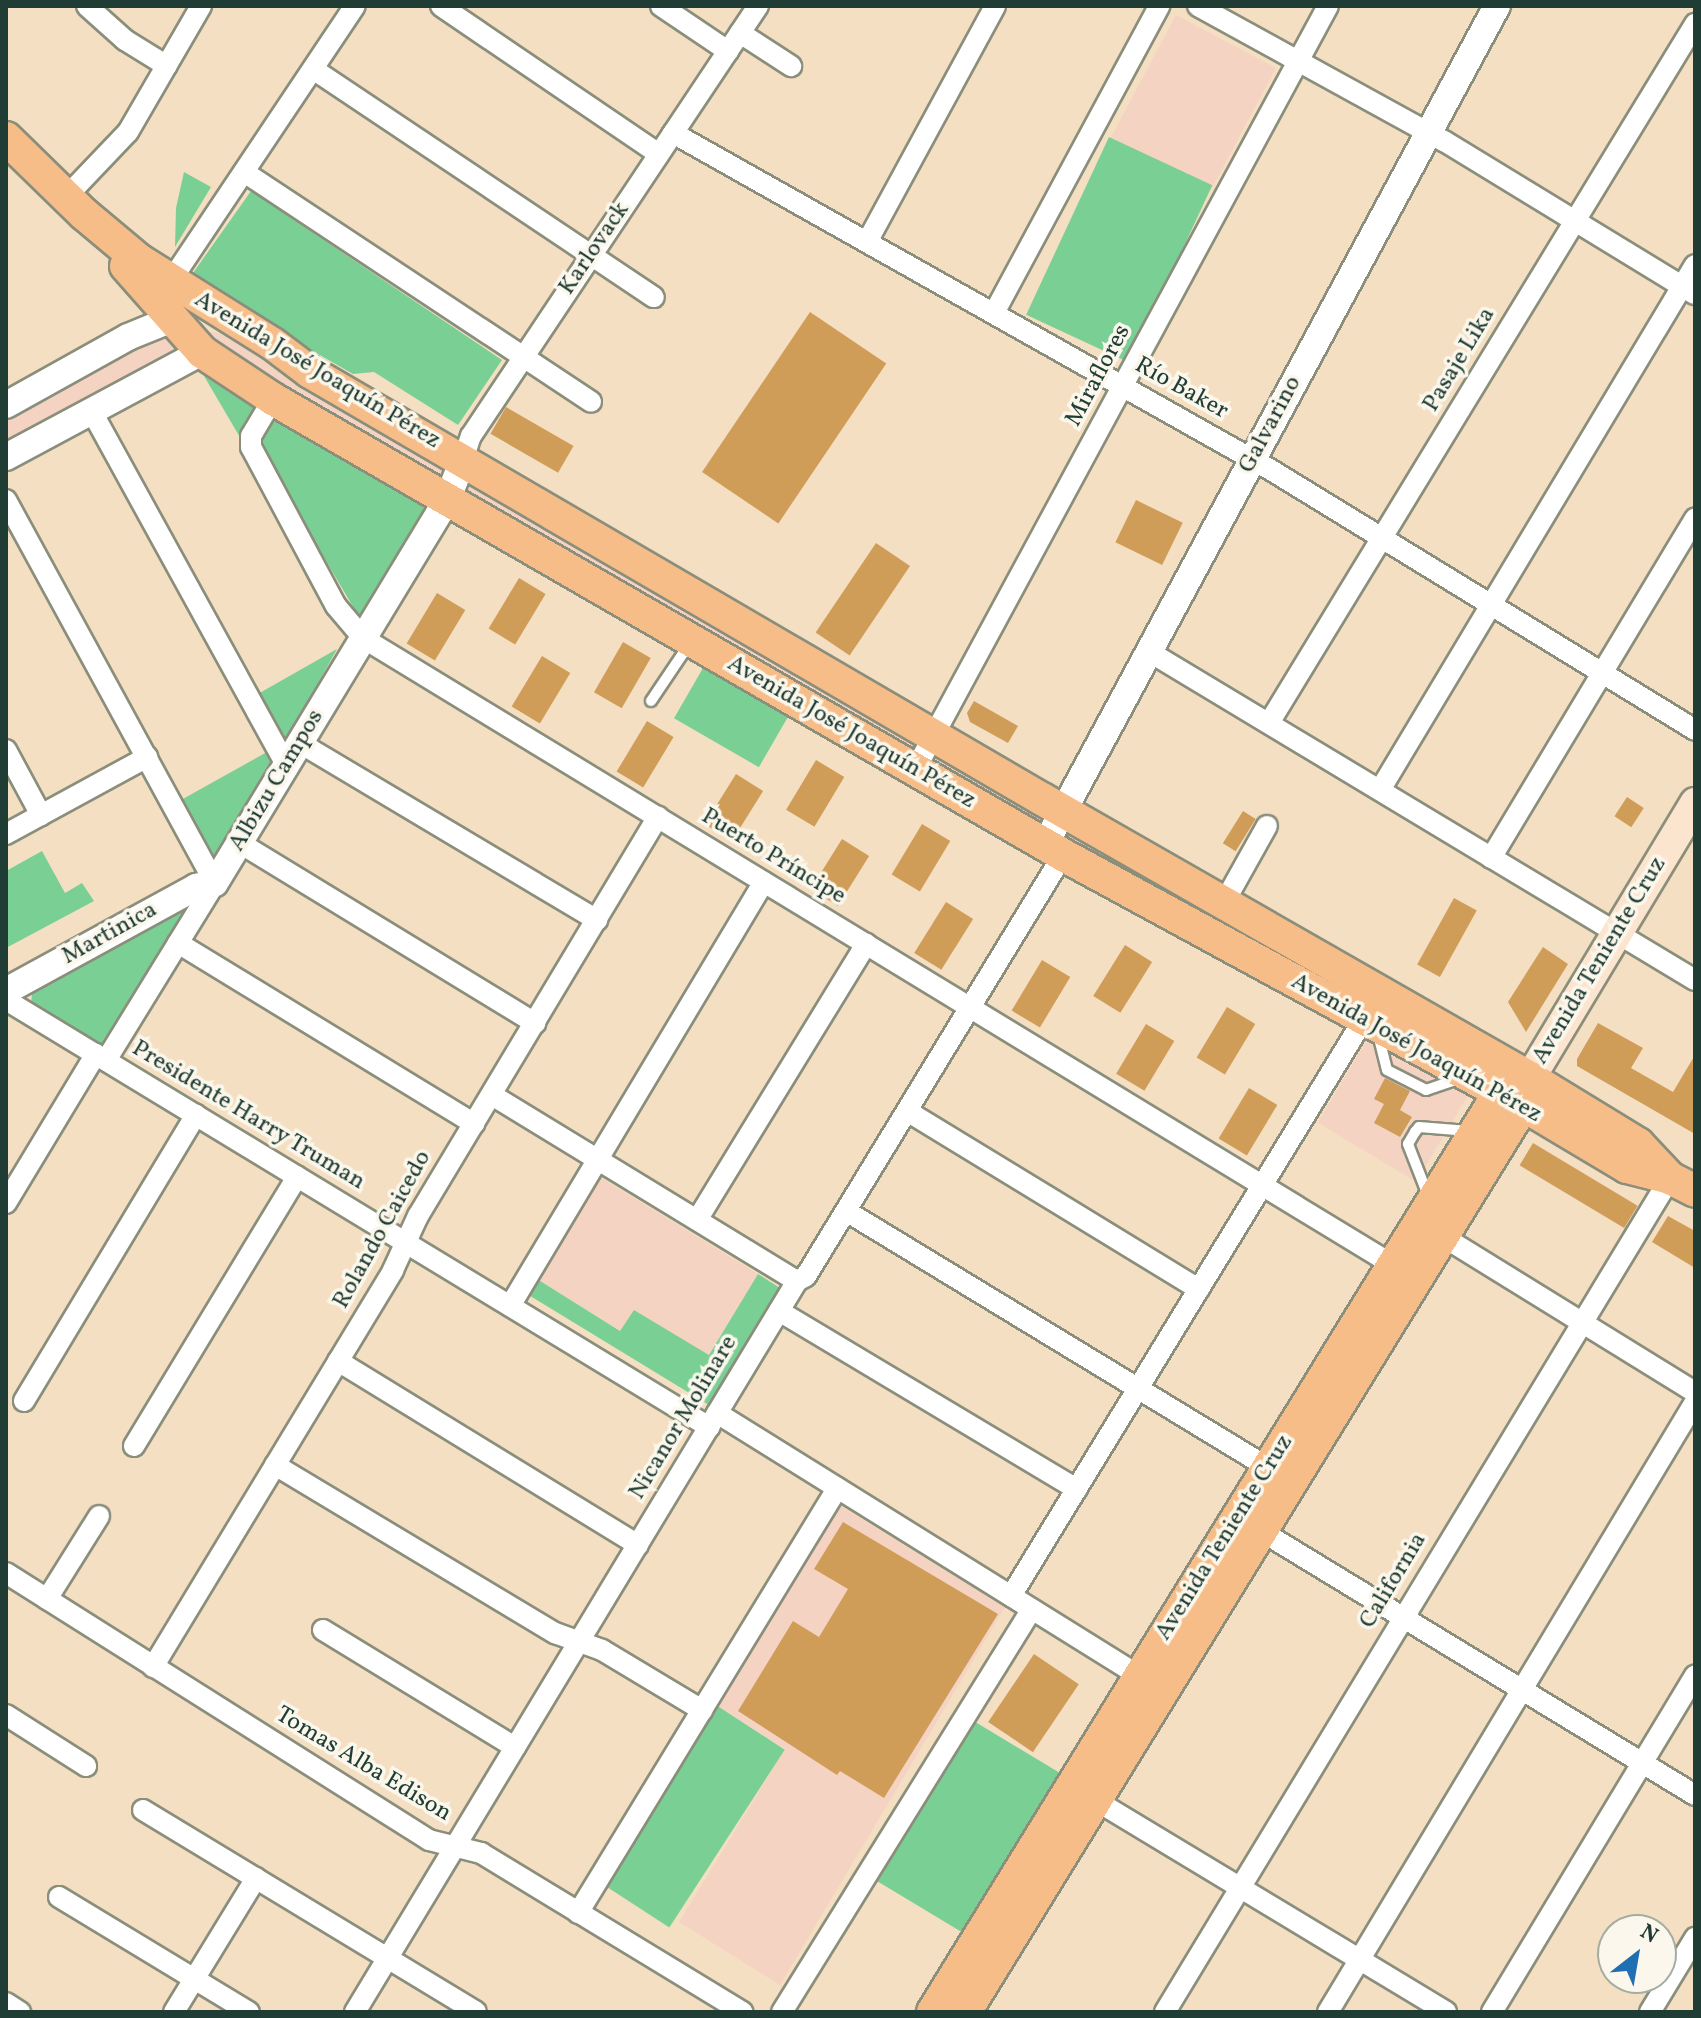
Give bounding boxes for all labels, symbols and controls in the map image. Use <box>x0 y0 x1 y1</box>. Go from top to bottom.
street label: Karlovack <box>553 197 637 301</box>
street label: Avenida José Joaquín Pérez <box>189 286 445 456</box>
street label: Pasaje Lika <box>1418 303 1502 417</box>
street label: Miraflores <box>1060 320 1138 432</box>
street label: Río Baker <box>1129 352 1233 426</box>
street label: Galvarino <box>1233 372 1309 478</box>
street label: Avenida José Joaquín Pérez <box>722 650 980 816</box>
street label: Albizu Campos <box>223 705 331 857</box>
street label: Puerto Príncipe <box>696 803 850 911</box>
street label: Avenida Teniente Cruz <box>1526 852 1674 1070</box>
street label: Martinica <box>57 896 163 972</box>
street label: Avenida José Joaquín Pérez <box>1286 968 1546 1130</box>
street label: Presidente Harry Truman <box>125 1034 371 1198</box>
street label: Rolando Caicedo <box>328 1146 438 1314</box>
street label: Nicanor Molinare <box>624 1331 744 1505</box>
street label: Avenida Teniente Cruz <box>1150 1430 1300 1646</box>
street label: California <box>1354 1528 1434 1634</box>
street label: Tomas Alba Edison <box>270 1701 456 1829</box>
north arrow <box>1597 1914 1677 1994</box>
text: N <box>1634 1917 1663 1952</box>

